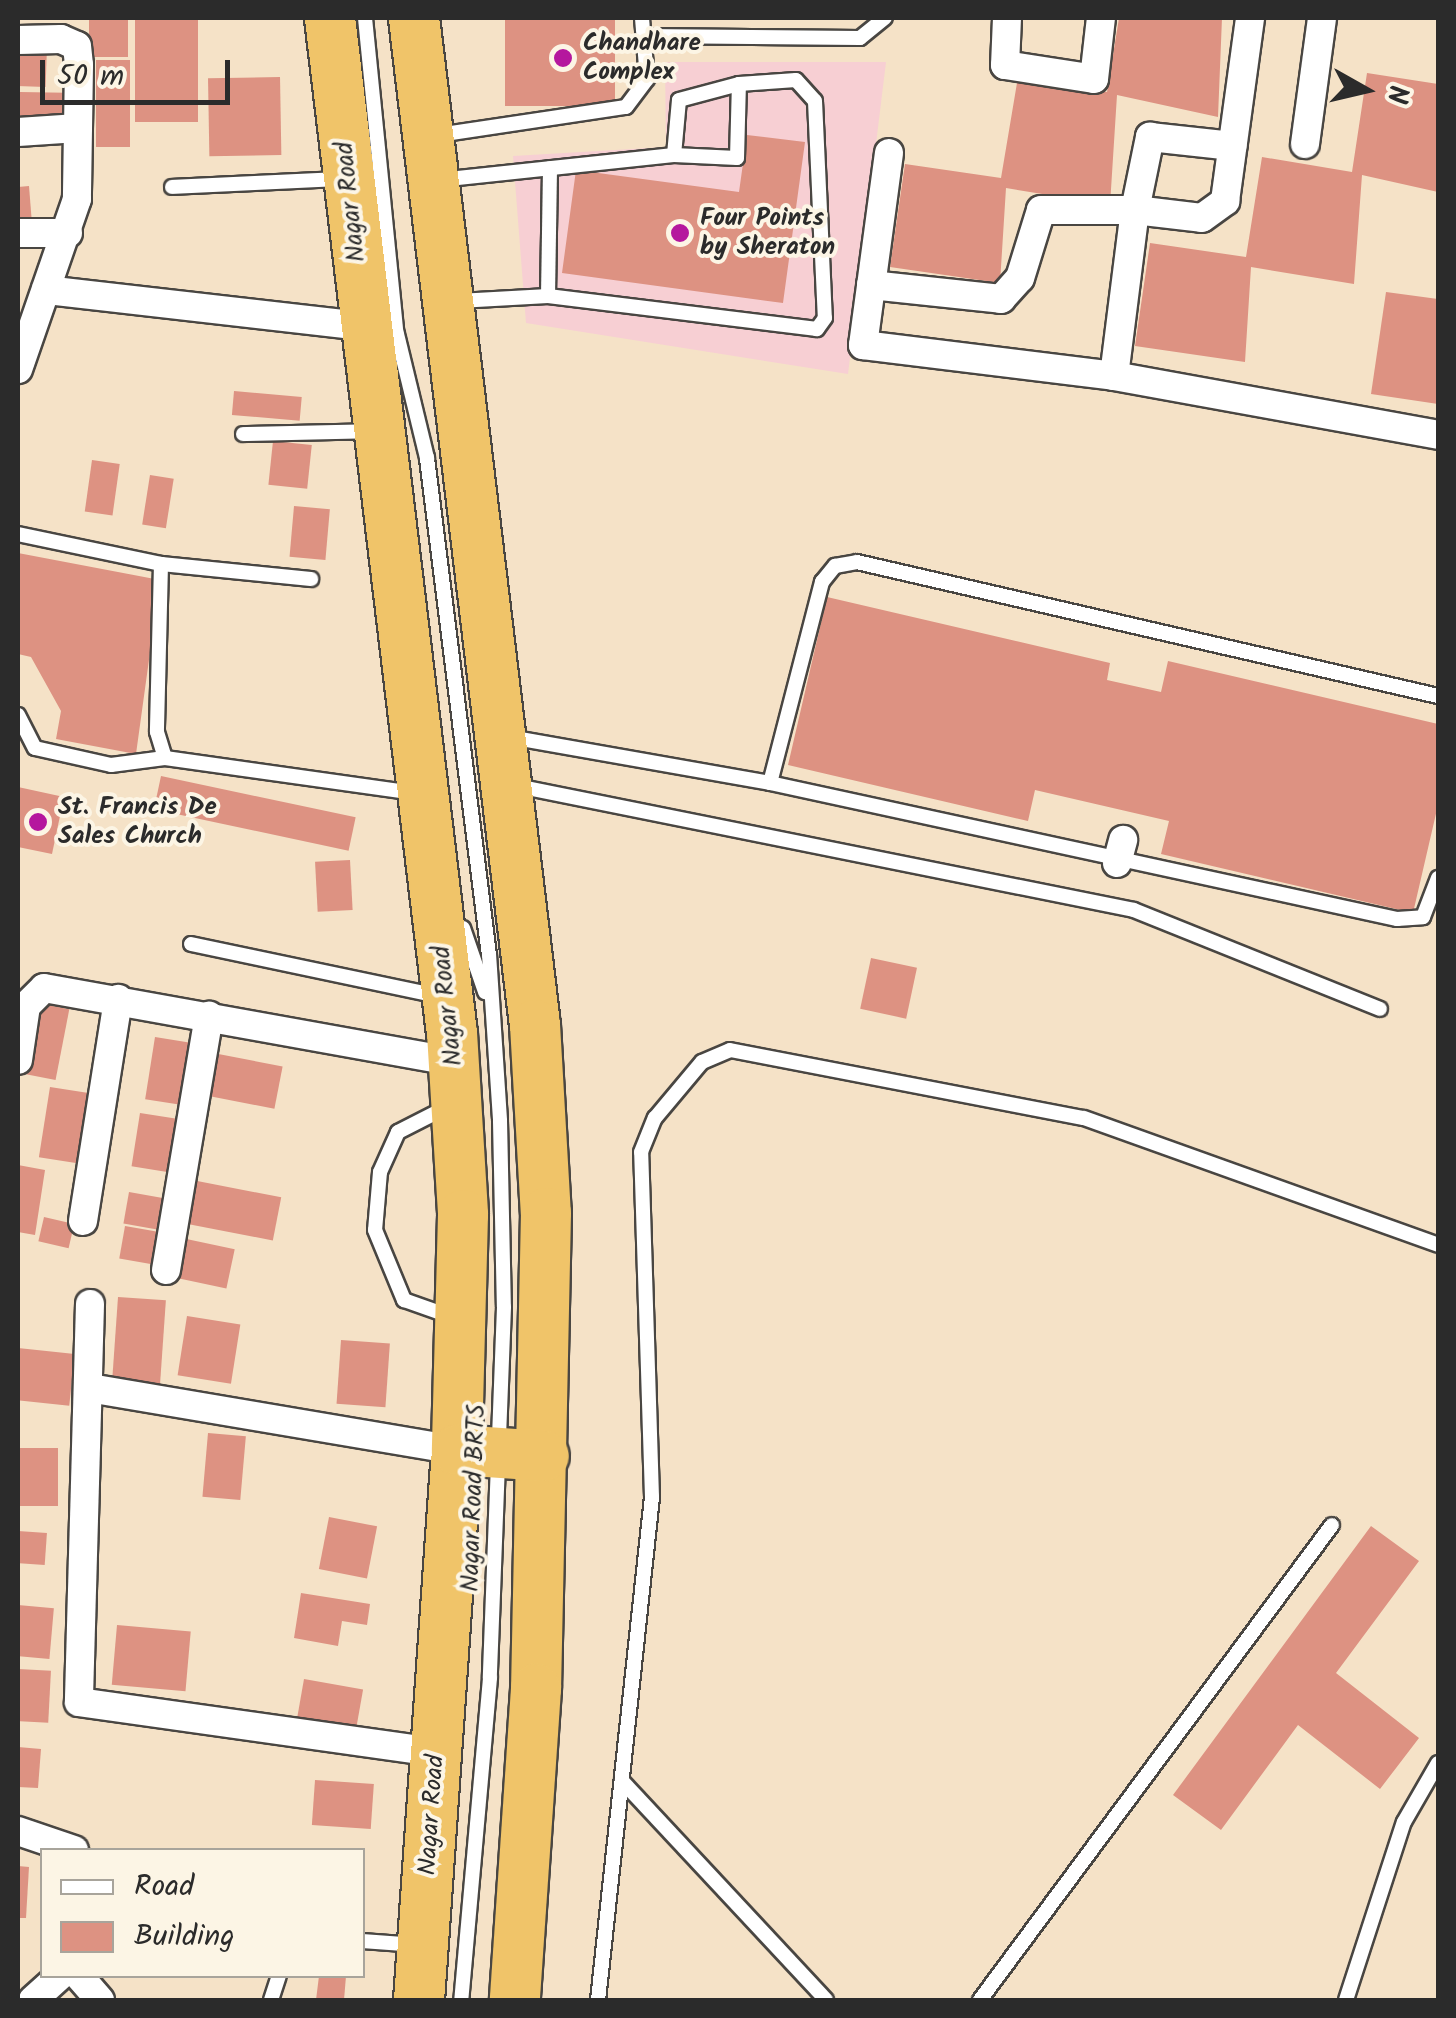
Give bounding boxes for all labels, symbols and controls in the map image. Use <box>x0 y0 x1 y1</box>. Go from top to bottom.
place label: Chandhare Complex <box>583 29 701 88</box>
scale bar <box>45 40 235 102</box>
north arrow <box>1316 40 1416 140</box>
marker: Chandhare Complex <box>552 47 574 69</box>
text: 50 m <box>57 53 124 101</box>
text: N <box>1373 82 1420 106</box>
street label: Nagar Road <box>330 140 372 264</box>
place label: Four Points by Sheraton <box>700 204 835 263</box>
marker: Four Points by Sheraton <box>669 222 691 244</box>
place label: St. Francis De Sales Church <box>58 793 217 852</box>
marker: St. Francis De Sales Church <box>27 811 49 833</box>
street label: Nagar Road <box>427 944 469 1068</box>
street label: Nagar Road BRTS <box>456 1404 492 1592</box>
street label: Nagar Road <box>413 1754 451 1876</box>
legend <box>40 1848 365 1978</box>
text: Road <box>134 1863 194 1911</box>
text: Building <box>134 1913 234 1961</box>

